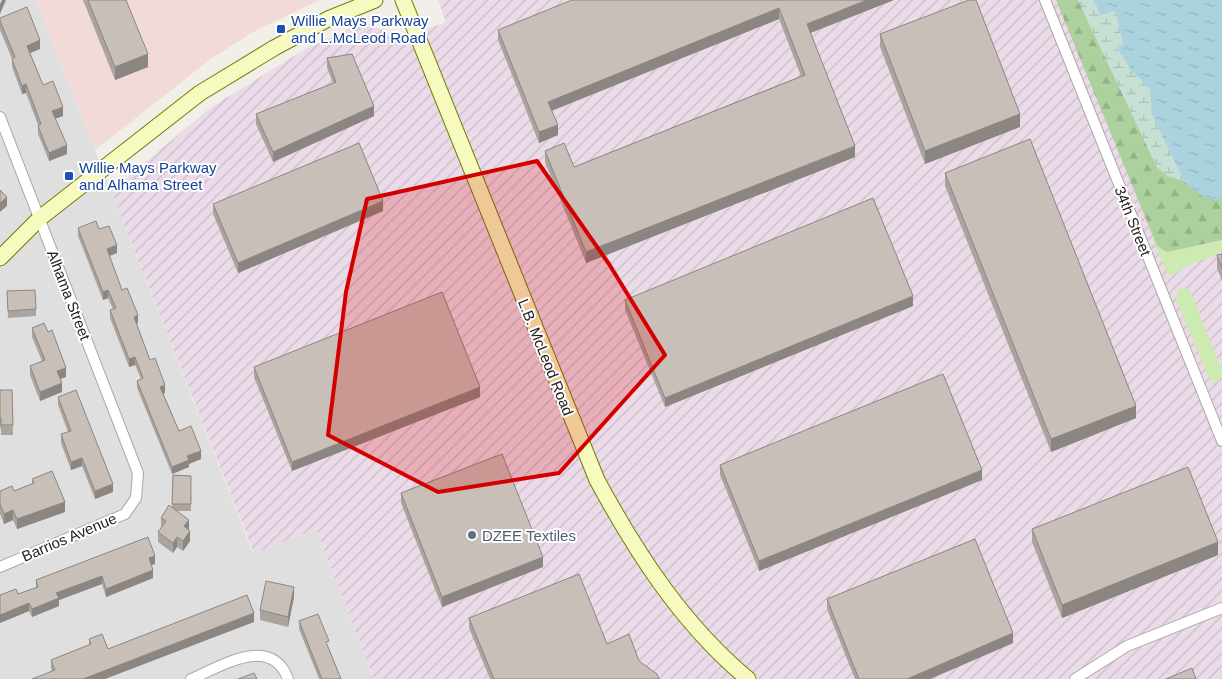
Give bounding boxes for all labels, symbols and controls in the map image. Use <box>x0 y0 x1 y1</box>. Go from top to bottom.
place label: Willie Mays Parkway and L.McLeod Road <box>291 12 429 46</box>
marker: Willie Mays Parkway and L.McLeod Road <box>275 23 287 35</box>
place label: Willie Mays Parkway and Alhama Street <box>79 159 217 193</box>
marker: Willie Mays Parkway and Alhama Street <box>63 170 75 182</box>
street label: 34th Street <box>1111 184 1155 259</box>
street label: Alhama Street <box>44 248 94 343</box>
street label: L.B. McLeod Road <box>515 296 577 418</box>
street label: Barrios Avenue <box>19 509 119 565</box>
place label: DZEE Textiles <box>482 527 576 544</box>
marker: DZEE Textiles <box>466 529 478 541</box>

